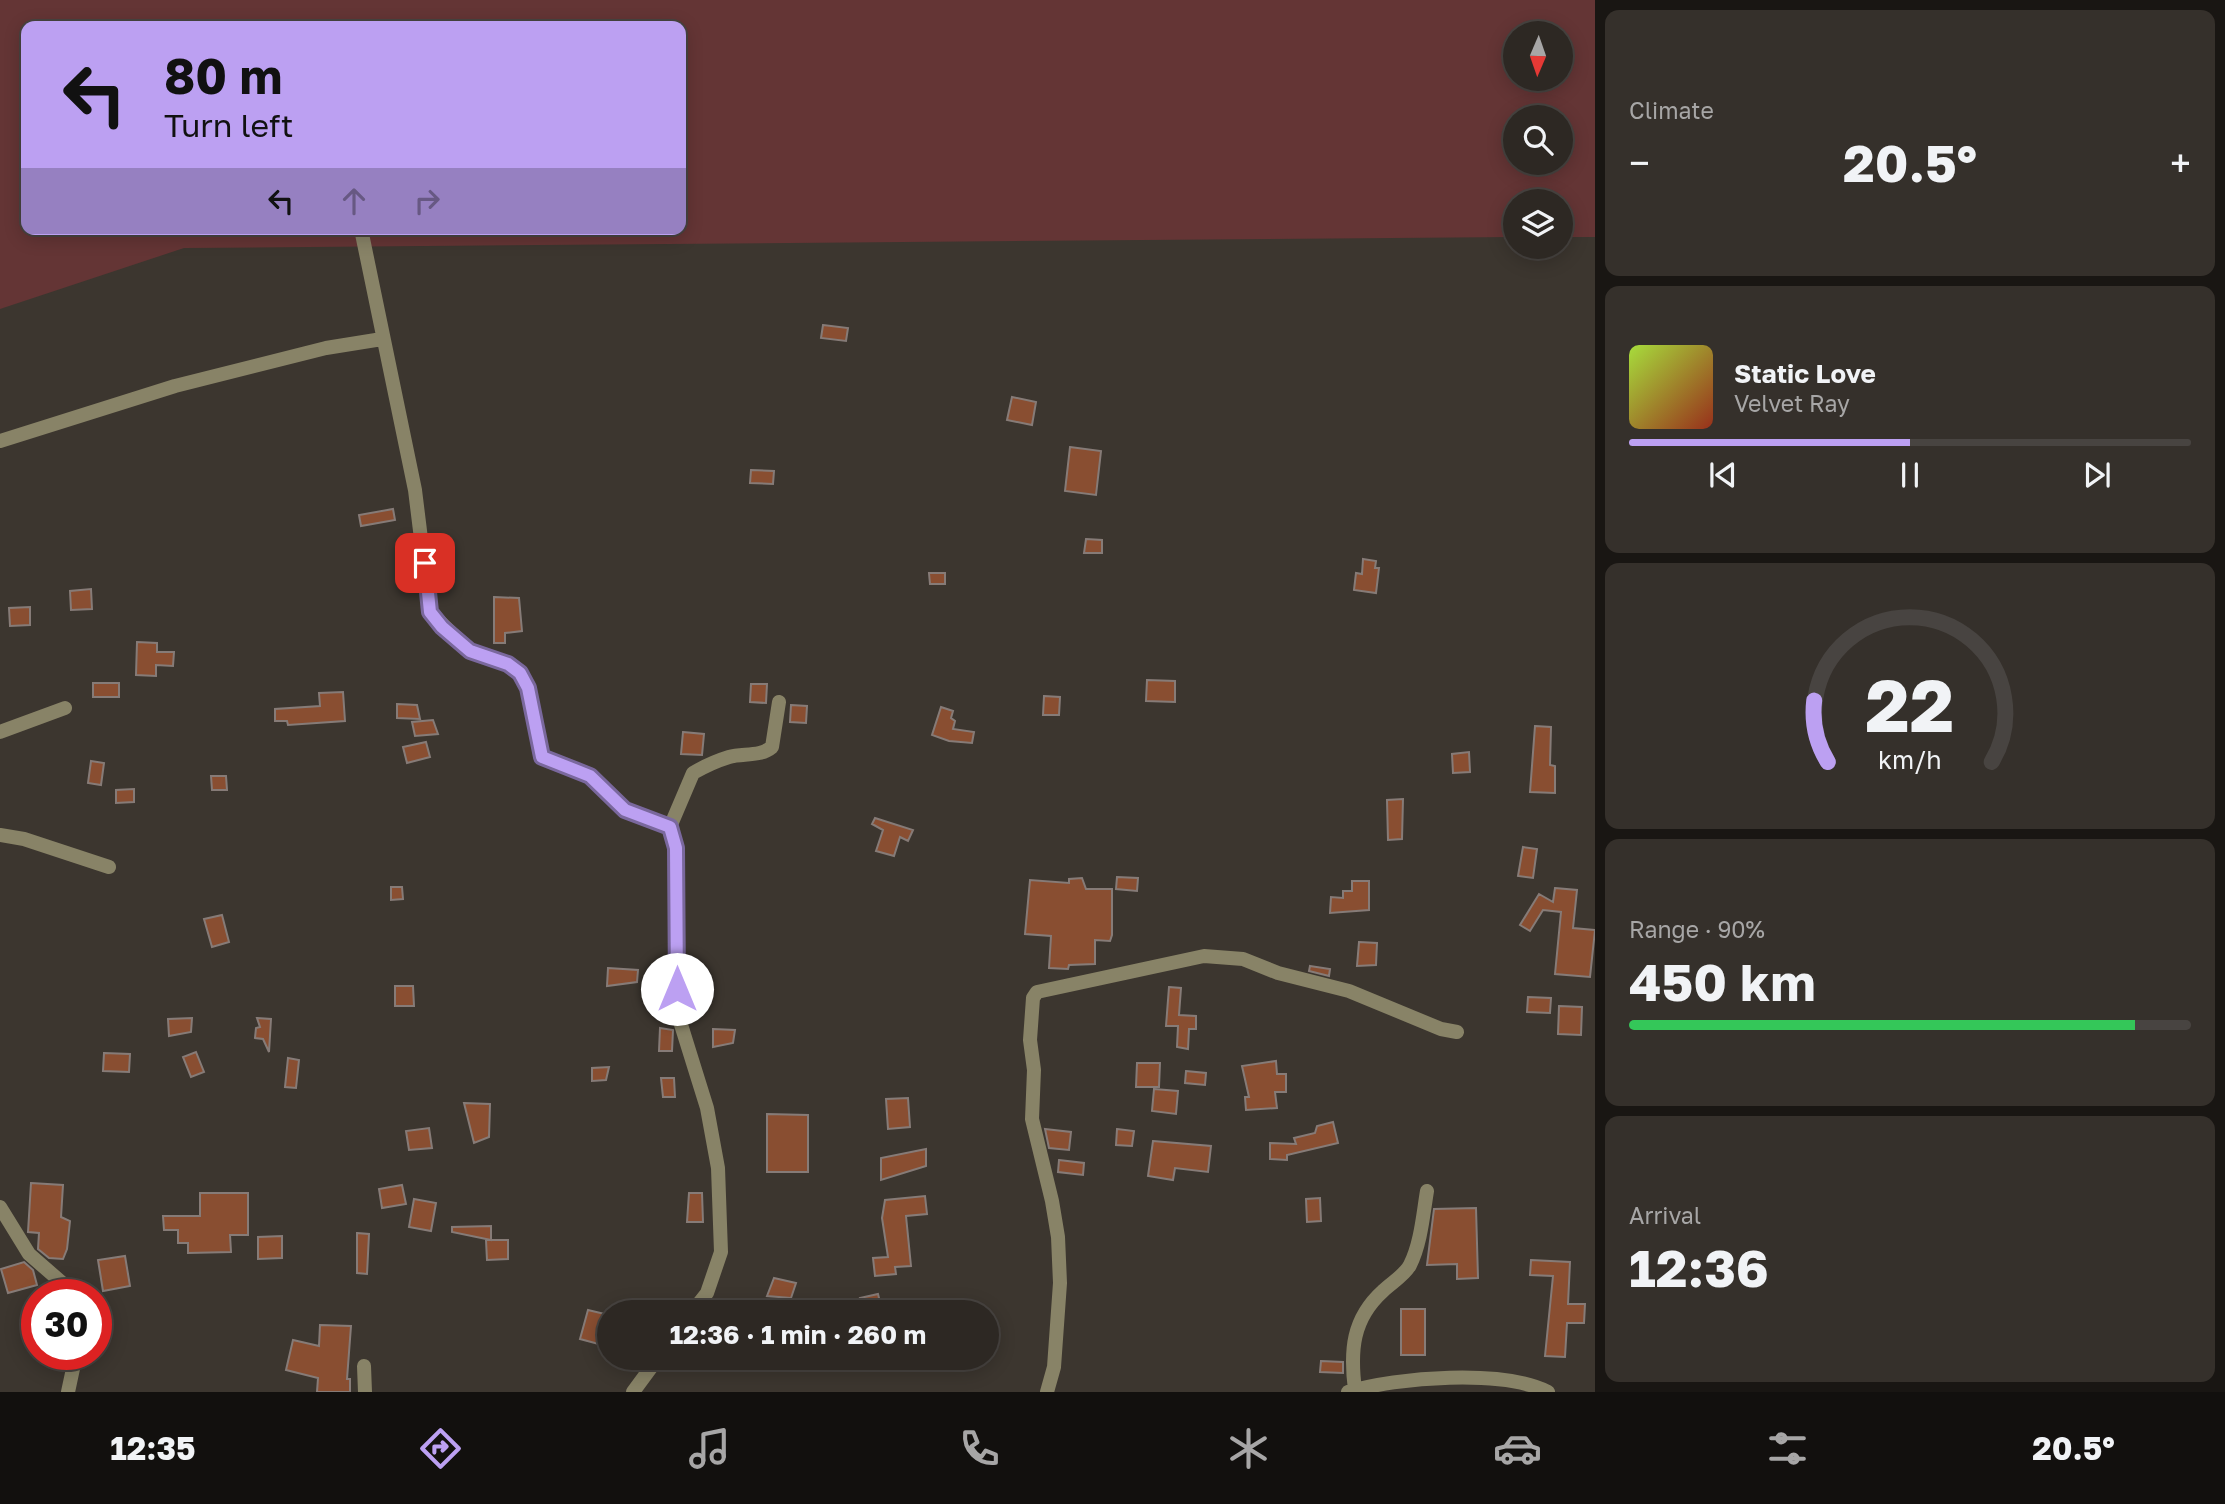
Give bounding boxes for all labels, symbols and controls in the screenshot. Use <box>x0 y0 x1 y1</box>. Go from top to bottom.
north arrow <box>1503 21 1573 91</box>
map controls <box>1503 21 1573 259</box>
text: 80 m <box>164 46 282 105</box>
icon: left <box>49 49 140 140</box>
text: Climate <box>1629 96 1714 124</box>
button: search <box>1503 105 1573 175</box>
text: Turn left <box>164 106 293 144</box>
text: 20.5° <box>1843 131 1977 193</box>
text: − <box>1629 140 1650 185</box>
text: + <box>2170 140 2191 185</box>
icon: left <box>262 182 300 220</box>
icon: ahead <box>335 182 373 220</box>
icon: right <box>408 182 446 220</box>
button: layers <box>1503 189 1573 259</box>
text: Static Love <box>1734 358 1876 389</box>
text: Velvet Ray <box>1734 389 1850 417</box>
icon: previous <box>1704 456 1742 494</box>
icon: pause <box>1891 456 1929 494</box>
icon: next <box>2078 456 2116 494</box>
pin <box>395 533 455 593</box>
icon: arrive <box>406 544 444 582</box>
text: 22 <box>1866 661 1954 748</box>
text: km/h <box>1878 744 1942 775</box>
text: Range · 90% <box>1629 915 1765 943</box>
text: 450 km <box>1629 950 1816 1012</box>
position arrow <box>640 952 714 1026</box>
text: Arrival <box>1629 1201 1701 1229</box>
text: 12:36 <box>1629 1236 1769 1298</box>
speed limit sign: 30 <box>21 1279 112 1370</box>
text: 12:36 · 1 min · 260 m <box>670 1319 926 1350</box>
icon: directions <box>416 1424 465 1473</box>
icon: music <box>685 1424 734 1473</box>
icon: phone <box>955 1424 1004 1473</box>
icon: climate <box>1224 1424 1273 1473</box>
icon: car <box>1493 1424 1542 1473</box>
icon: filters <box>1763 1424 1812 1473</box>
text: 12:35 <box>110 1429 195 1467</box>
text: 20.5° <box>2032 1429 2115 1467</box>

